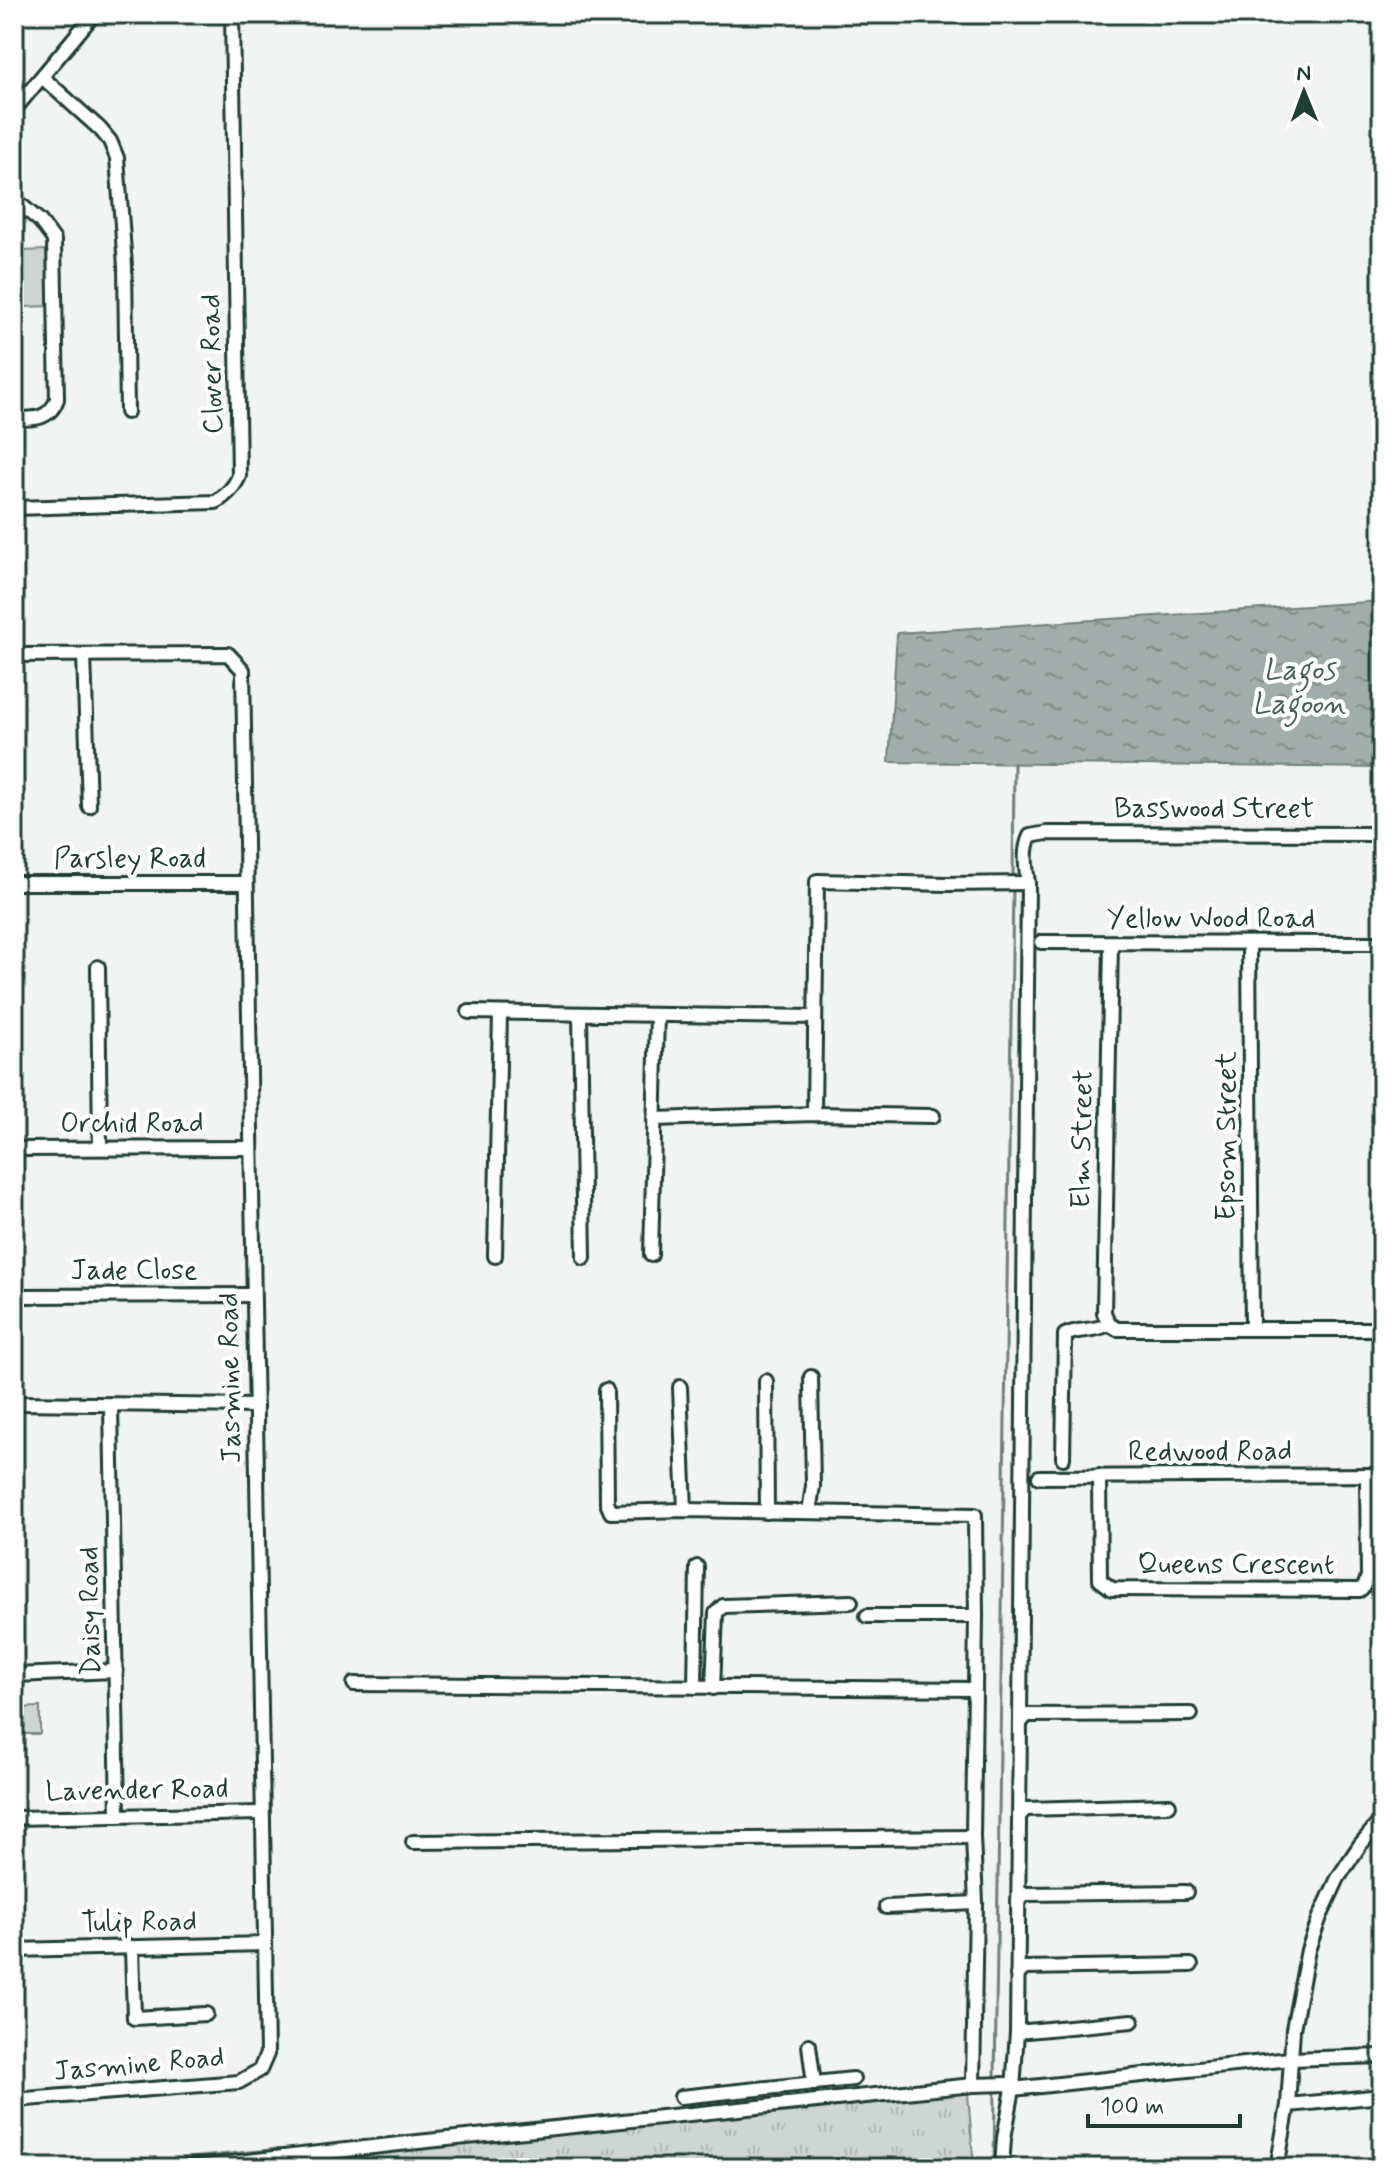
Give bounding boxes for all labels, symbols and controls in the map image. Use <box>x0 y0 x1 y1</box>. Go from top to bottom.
north arrow <box>1264 52 1344 132</box>
text: N <box>1296 60 1311 88</box>
street label: Clover Road <box>193 294 233 434</box>
water label: Lagos Lagoon <box>1252 651 1347 728</box>
street label: Basswood Street <box>1114 791 1314 828</box>
street label: Parsley Road <box>54 841 206 878</box>
street label: Yellow Wood Road <box>1107 901 1315 938</box>
street label: Epsom Street <box>1209 1051 1246 1221</box>
street label: Elm Street <box>1063 1069 1103 1209</box>
street label: Orchid Road <box>60 1106 204 1143</box>
street label: Jade Close <box>71 1253 197 1290</box>
street label: Jasmine Road <box>211 1292 251 1464</box>
street label: Redwood Road <box>1128 1434 1292 1471</box>
street label: Daisy Road <box>71 1546 111 1676</box>
street label: Queens Crescent <box>1138 1547 1334 1584</box>
street label: Lavender Road <box>45 1771 229 1811</box>
street label: Tulip Road <box>81 1903 197 1943</box>
street label: Jasmine Road <box>52 2039 226 2091</box>
scale bar <box>1088 2078 1240 2128</box>
text: 100 m <box>1100 2092 1164 2123</box>

